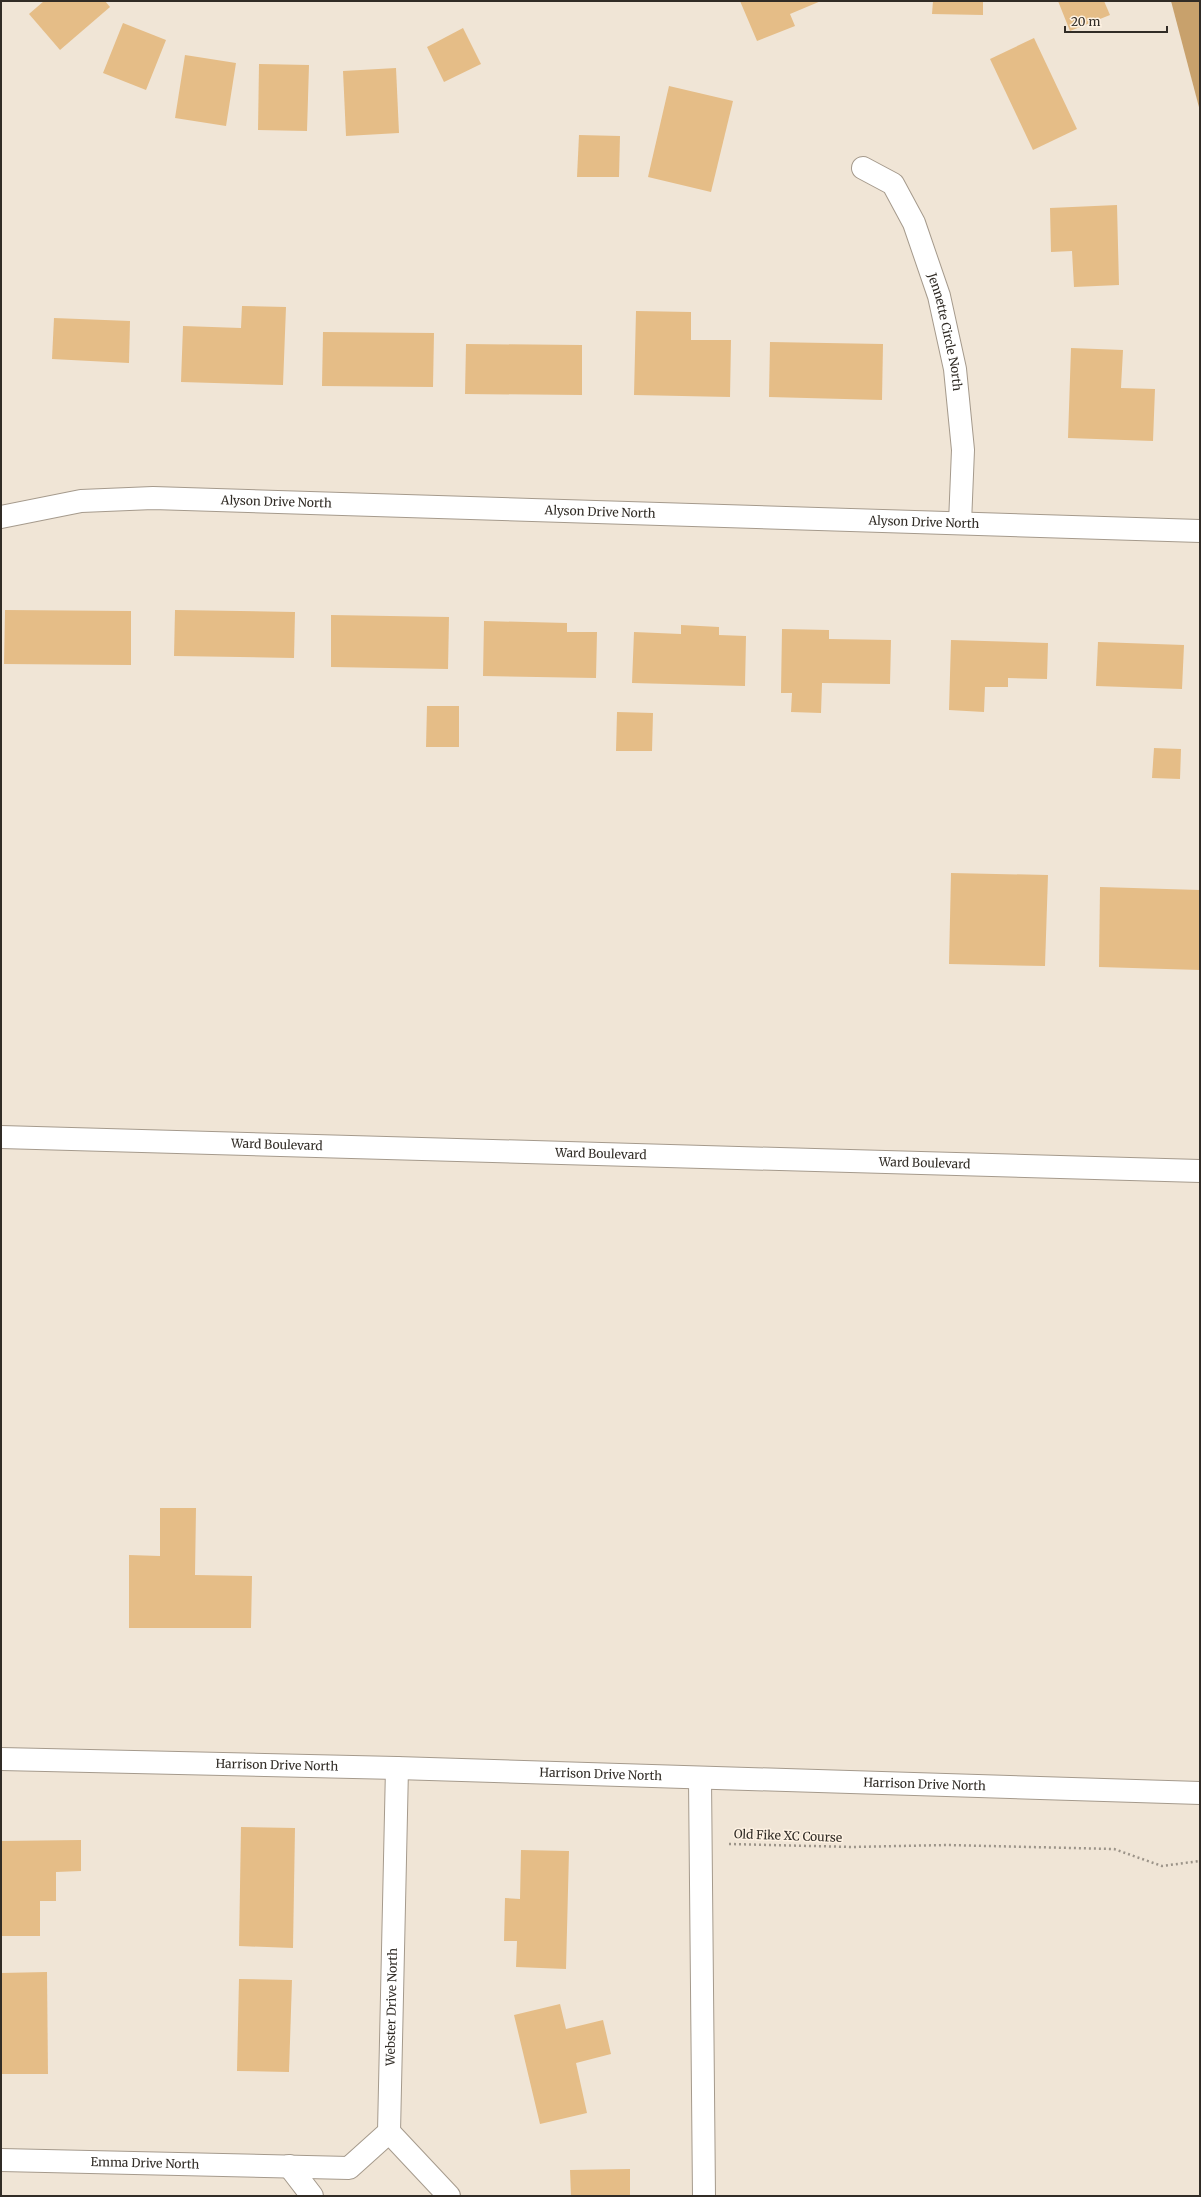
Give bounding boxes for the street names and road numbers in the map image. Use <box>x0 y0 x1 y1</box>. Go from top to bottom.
street label: Jennette Circle North <box>924 270 965 392</box>
street label: Alyson Drive North <box>220 492 332 511</box>
street label: Alyson Drive North <box>543 502 656 521</box>
street label: Alyson Drive North <box>867 513 980 531</box>
street label: Ward Boulevard <box>230 1136 323 1153</box>
street label: Ward Boulevard <box>554 1145 647 1162</box>
street label: Ward Boulevard <box>878 1154 971 1171</box>
street label: Harrison Drive North <box>215 1756 338 1774</box>
street label: Harrison Drive North <box>539 1764 662 1783</box>
street label: Harrison Drive North <box>863 1775 986 1793</box>
street label: Old Fike XC Course <box>734 1826 842 1845</box>
street label: Webster Drive North <box>382 1948 400 2067</box>
street label: Emma Drive North <box>90 2154 200 2172</box>

